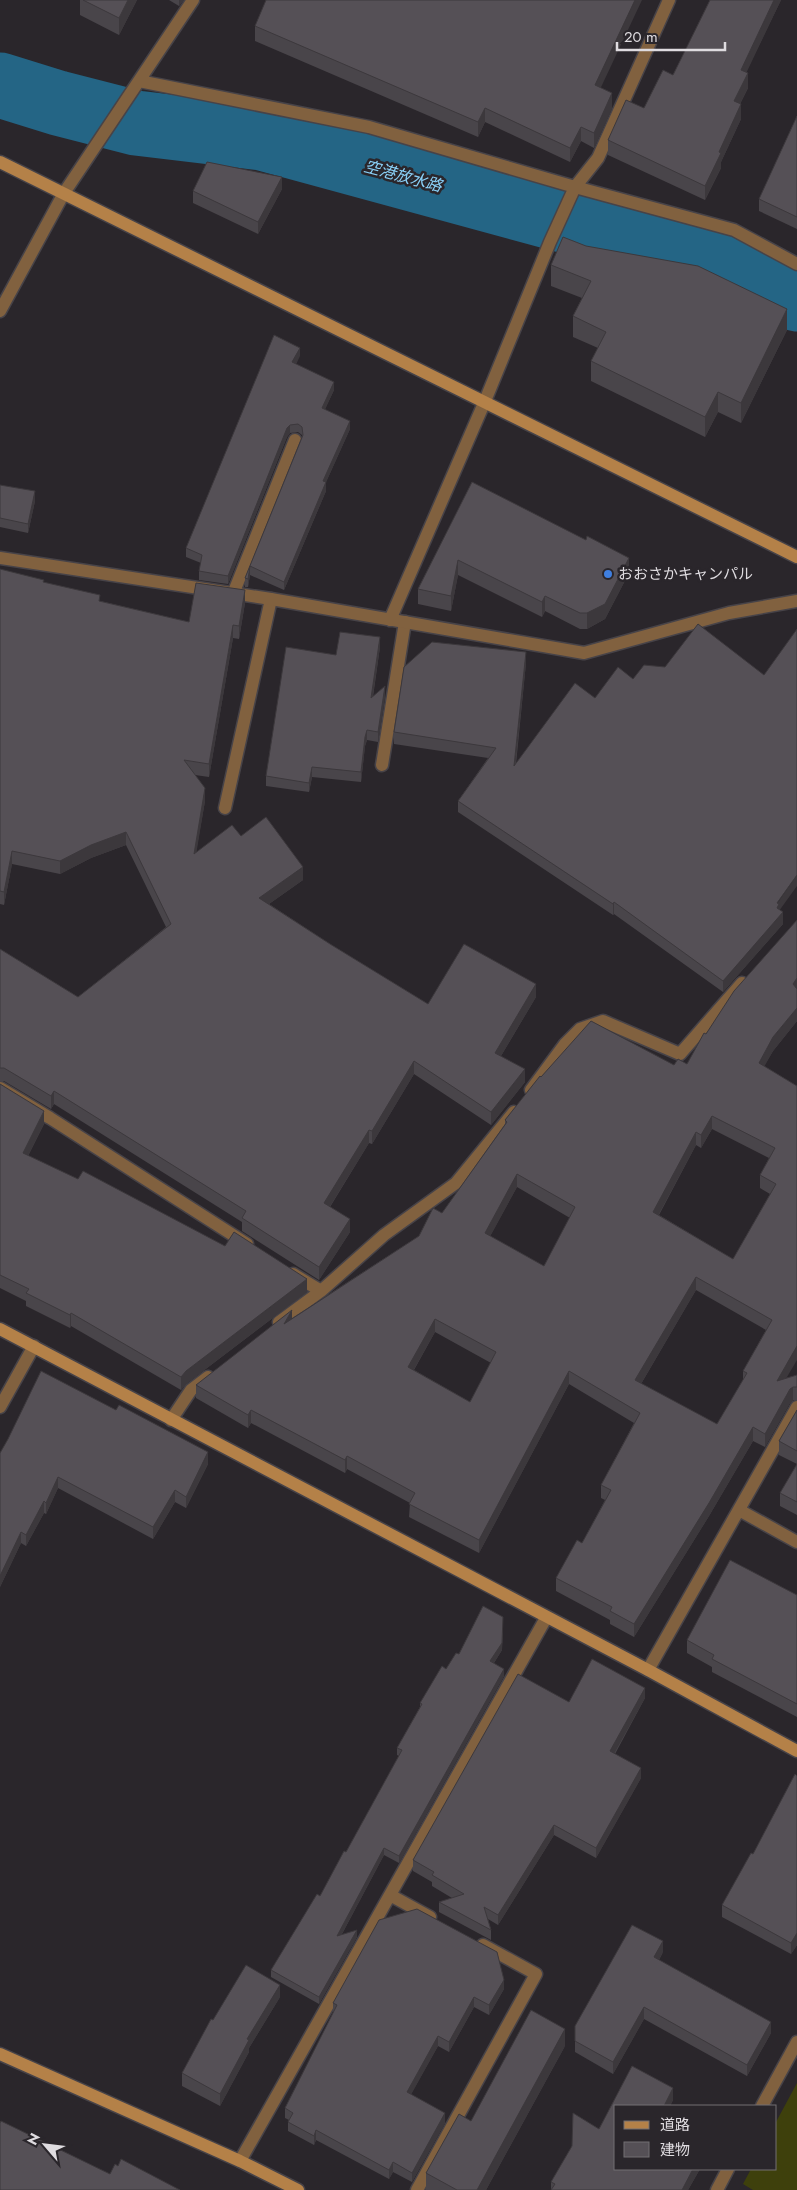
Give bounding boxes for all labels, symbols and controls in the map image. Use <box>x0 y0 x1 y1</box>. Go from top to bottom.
scale bar <box>617 20 724 52</box>
text: 20 m <box>624 26 658 48</box>
water label: 空港放水路 <box>361 155 447 198</box>
place label: おおさかキャンパル <box>618 563 753 585</box>
marker: おおさかキャンパル <box>602 568 614 580</box>
legend <box>614 2105 777 2170</box>
text: 道路 <box>660 2114 690 2136</box>
north arrow <box>20 2120 70 2170</box>
text: N <box>22 2129 45 2149</box>
text: 建物 <box>660 2139 690 2161</box>

